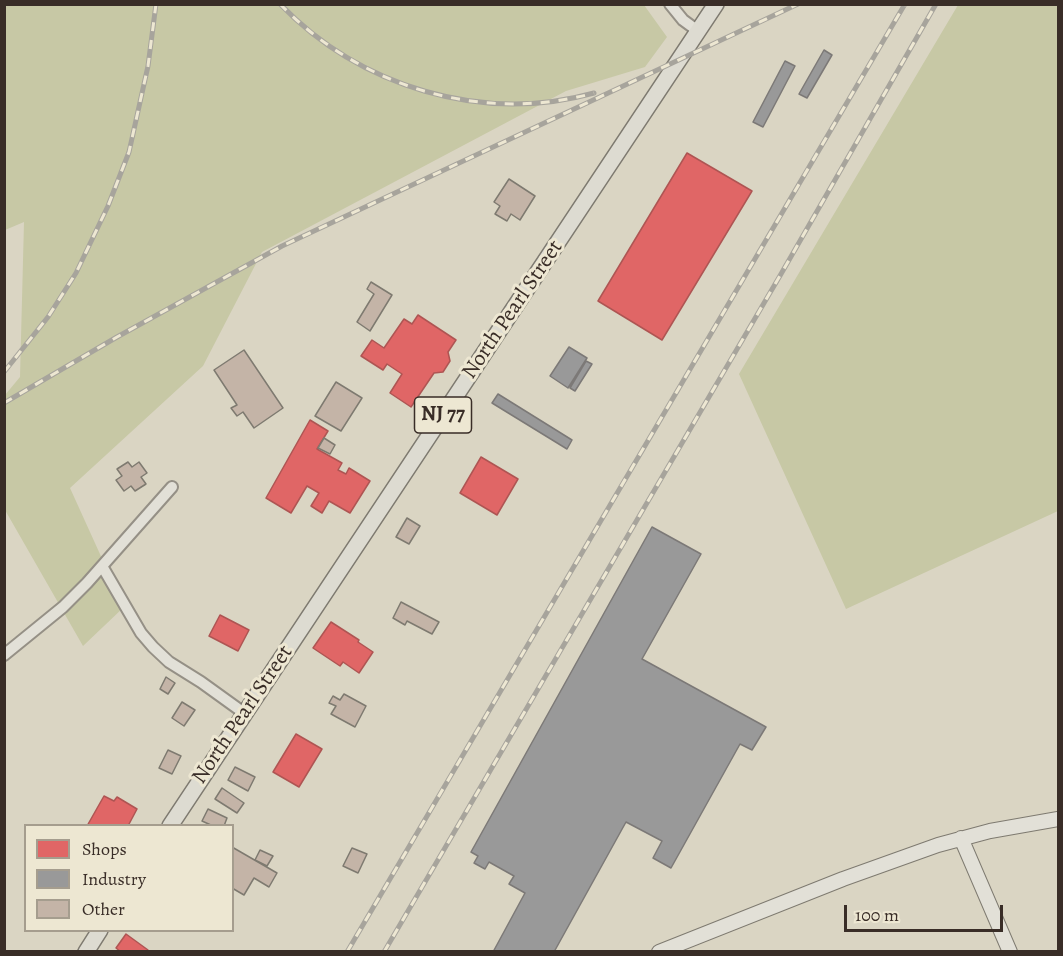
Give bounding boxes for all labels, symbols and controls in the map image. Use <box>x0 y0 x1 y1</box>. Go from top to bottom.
street label: North Pearl Street <box>457 236 569 384</box>
road number: NJ 77 <box>414 397 472 433</box>
street label: North Pearl Street <box>187 641 299 789</box>
legend <box>24 824 234 932</box>
text: Shops <box>82 837 127 861</box>
text: Industry <box>82 867 146 891</box>
scale bar <box>847 893 1006 931</box>
text: Other <box>82 897 125 921</box>
text: 100 m <box>855 903 899 927</box>

